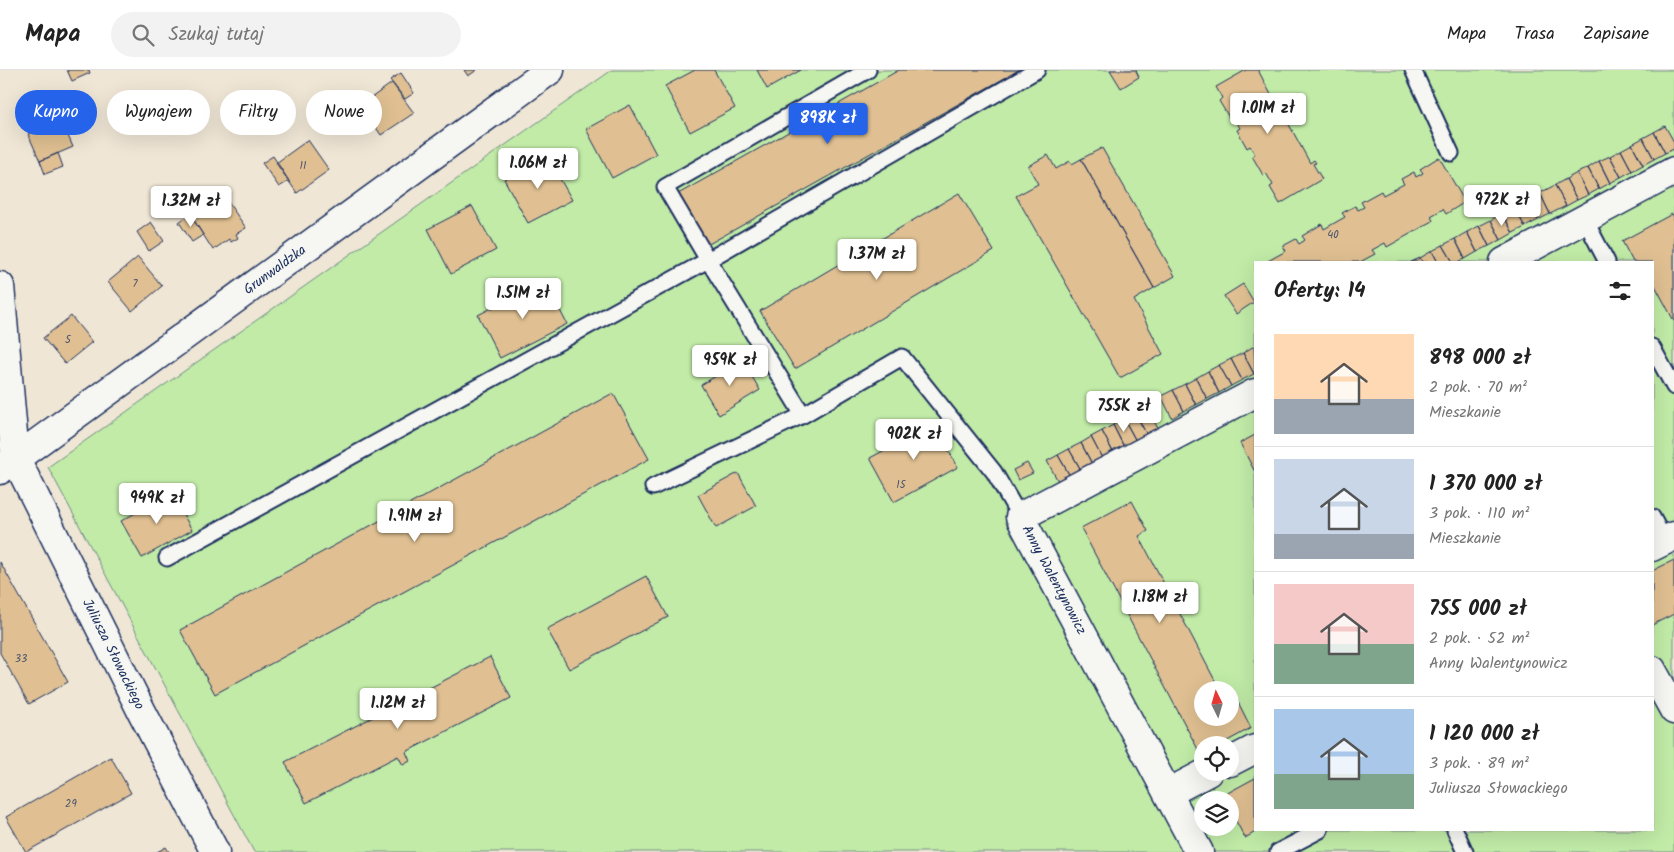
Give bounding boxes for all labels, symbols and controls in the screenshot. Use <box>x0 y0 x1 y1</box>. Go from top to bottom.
search box <box>111 12 461 57</box>
text: Mapa <box>25 15 81 54</box>
text: Szukaj tutaj <box>169 20 264 50</box>
text: Mapa <box>1447 20 1487 49</box>
text: Trasa <box>1515 20 1555 49</box>
text: Zapisane <box>1583 20 1649 49</box>
icon: search <box>129 21 157 49</box>
chip: Kupno <box>15 90 97 135</box>
chip: Wynajem <box>107 90 210 135</box>
chip: Filtry <box>220 90 296 135</box>
chip: Nowe <box>306 90 382 135</box>
pin: 1.01M zł <box>1216 92 1320 135</box>
text: 1.01M zł <box>1241 96 1295 121</box>
pin: 898K zł <box>782 102 874 145</box>
text: 898K zł <box>800 106 856 131</box>
pin: 1.06M zł <box>486 148 590 190</box>
text: 1.06M zł <box>509 151 567 176</box>
house number: 11 <box>300 157 306 175</box>
pin: 972K zł <box>1456 184 1548 227</box>
pin: 1.32M zł <box>139 186 243 228</box>
text: 972K zł <box>1475 188 1529 213</box>
text: 1.32M zł <box>162 189 220 214</box>
house number: 40 <box>1327 226 1339 244</box>
pin: 1.37M zł <box>825 238 929 281</box>
street label: Grunwaldzka <box>239 240 311 300</box>
text: 1.37M zł <box>849 242 906 267</box>
house number: 7 <box>132 275 138 293</box>
text: Oferty: 14 <box>1274 275 1365 308</box>
icon: filters <box>1606 277 1634 305</box>
pin: 1.51M zł <box>471 278 575 320</box>
text: 1.51M zł <box>496 281 550 306</box>
house number: 5 <box>65 331 72 349</box>
text: 898 000 zł <box>1429 342 1531 375</box>
pin: 959K zł <box>684 344 776 387</box>
text: 959K zł <box>703 348 757 373</box>
icon: home <box>1314 354 1374 414</box>
text: 2 pok. · 70 m² <box>1429 375 1527 400</box>
pin: 755K zł <box>1078 390 1170 433</box>
text: 755K zł <box>1097 394 1151 419</box>
text: Mieszkanie <box>1429 400 1501 425</box>
pin: 902K zł <box>868 418 960 461</box>
text: 902K zł <box>886 422 942 447</box>
text: 1 370 000 zł <box>1429 468 1542 501</box>
house number: 15 <box>896 476 907 494</box>
icon: home <box>1314 479 1374 539</box>
pin: 949K zł <box>111 482 203 525</box>
text: 949K zł <box>130 486 184 511</box>
pin: 1.91M zł <box>363 500 467 543</box>
text: 3 pok. · 110 m² <box>1429 501 1530 526</box>
text: 1.91M zł <box>388 504 442 529</box>
street label: Anny Walentynowicz <box>1016 521 1092 639</box>
text: Mieszkanie <box>1429 526 1501 551</box>
pin: 1.18M zł <box>1108 582 1212 624</box>
text: 1.18M zł <box>1133 585 1187 610</box>
text: 755 000 zł <box>1429 593 1527 626</box>
street label: Juliusza Słowackiego <box>76 595 150 714</box>
icon: home <box>1314 604 1374 664</box>
text: 2 pok. · 52 m² <box>1429 626 1530 651</box>
house number: 33 <box>15 650 27 668</box>
text: Anny Walentynowicz <box>1429 651 1568 676</box>
north arrow <box>1194 681 1239 726</box>
map controls <box>1194 681 1239 836</box>
pin: 1.12M zł <box>346 688 450 730</box>
text: 1.12M zł <box>371 691 425 716</box>
text: 1 120 000 zł <box>1429 718 1539 751</box>
icon: home <box>1314 729 1374 789</box>
button: locate <box>1194 736 1239 781</box>
text: 3 pok. · 89 m² <box>1429 751 1529 776</box>
text: Juliusza Słowackiego <box>1429 776 1568 801</box>
button: layers <box>1194 791 1239 836</box>
house number: 29 <box>65 795 78 813</box>

